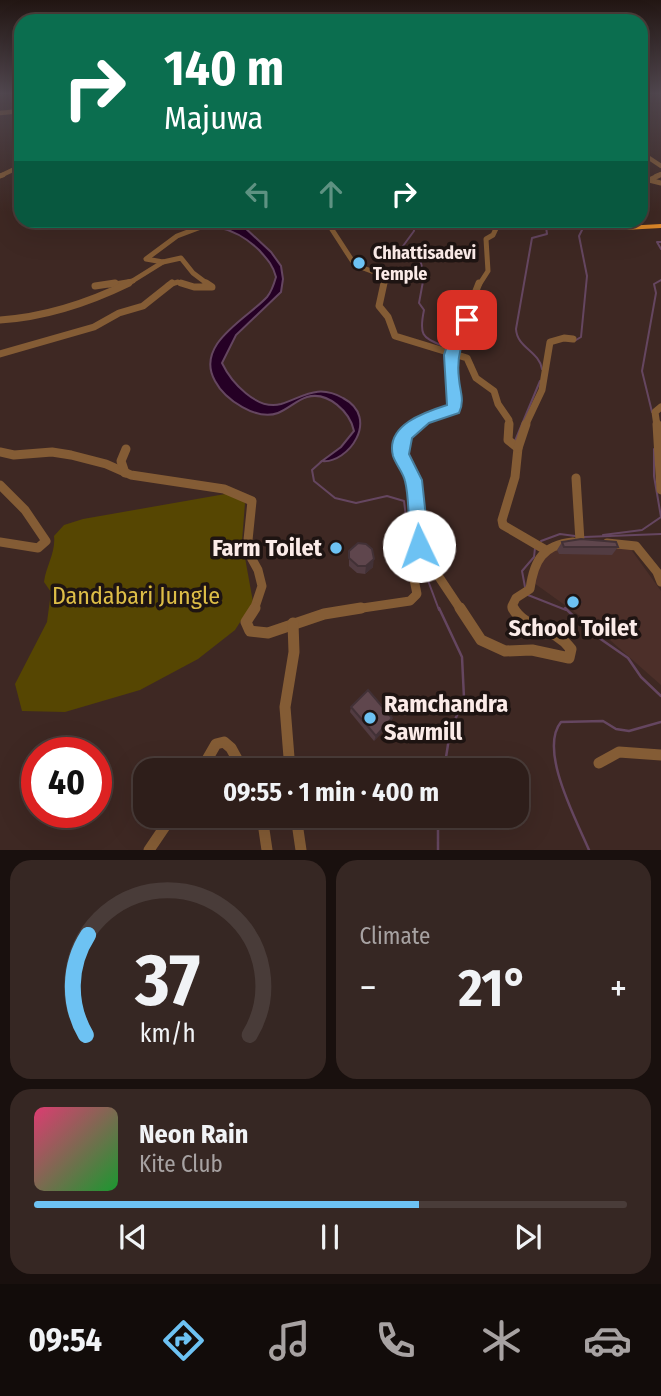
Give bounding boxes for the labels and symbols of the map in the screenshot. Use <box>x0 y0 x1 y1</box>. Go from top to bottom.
place label: Chhattisadevi Temple <box>373 242 476 285</box>
marker: Chhattisadevi Temple <box>351 255 367 271</box>
pin <box>437 290 497 350</box>
position arrow <box>382 509 456 583</box>
place label: Farm Toilet <box>212 534 323 562</box>
marker: Farm Toilet <box>328 540 344 556</box>
park label: Dandabari Jungle <box>52 582 220 610</box>
marker: School Toilet <box>565 594 581 610</box>
place label: School Toilet <box>508 614 638 642</box>
place label: Ramchandra Sawmill <box>384 690 508 746</box>
marker: Ramchandra Sawmill <box>362 710 378 726</box>
speed limit sign: 40 <box>21 737 112 828</box>

